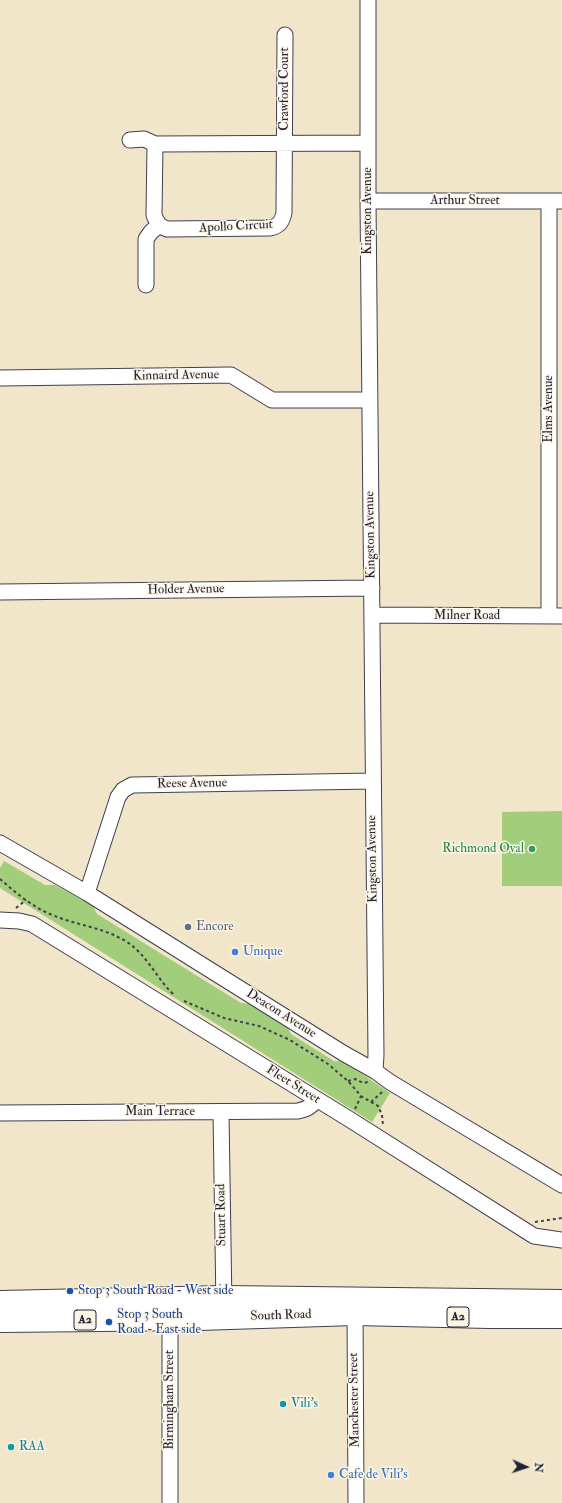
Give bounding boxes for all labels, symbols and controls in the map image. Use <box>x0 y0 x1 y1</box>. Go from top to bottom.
street label: Crawford Court <box>277 47 293 131</box>
street label: Kingston Avenue <box>360 167 376 255</box>
street label: Arthur Street <box>430 193 500 209</box>
street label: Apollo Circuit <box>199 217 273 237</box>
street label: Kinnaird Avenue <box>133 367 219 385</box>
street label: Elms Avenue <box>541 375 557 443</box>
street label: Kingston Avenue <box>362 491 380 579</box>
street label: Holder Avenue <box>147 582 225 598</box>
street label: Milner Road <box>434 608 500 624</box>
street label: Reese Avenue <box>157 776 227 792</box>
street label: Kingston Avenue <box>364 815 382 903</box>
place label: Richmond Oval <box>442 841 524 857</box>
marker: Richmond Oval <box>527 844 537 854</box>
place label: Encore <box>196 919 234 935</box>
marker: Encore <box>183 922 193 932</box>
place label: Unique <box>243 944 283 960</box>
marker: Unique <box>230 947 240 957</box>
street label: Deacon Avenue <box>243 986 319 1042</box>
street label: Fleet Street <box>263 1062 323 1108</box>
street label: Main Terrace <box>125 1104 195 1120</box>
street label: Stuart Road <box>214 1184 230 1246</box>
place label: Stop 3 South Road - West side <box>78 1283 233 1299</box>
marker: Stop 3 South Road - West side <box>65 1286 75 1296</box>
place label: Stop 3 South Road - East side <box>117 1307 201 1338</box>
street label: South Road <box>250 1307 312 1325</box>
road number: A2 <box>447 1307 469 1327</box>
road number: A2 <box>74 1310 96 1330</box>
marker: Stop 3 South Road - East side <box>104 1317 114 1327</box>
street label: Birmingham Street <box>162 1350 178 1450</box>
street label: Manchester Street <box>346 1352 364 1448</box>
place label: Vili's <box>291 1396 318 1412</box>
marker: Vili's <box>278 1399 288 1409</box>
place label: RAA <box>19 1439 45 1455</box>
marker: RAA <box>6 1442 16 1452</box>
north arrow <box>506 1447 546 1487</box>
text: N <box>532 1462 545 1473</box>
place label: Cafe de Vili's <box>339 1467 408 1483</box>
marker: Cafe de Vili's <box>326 1470 336 1480</box>

